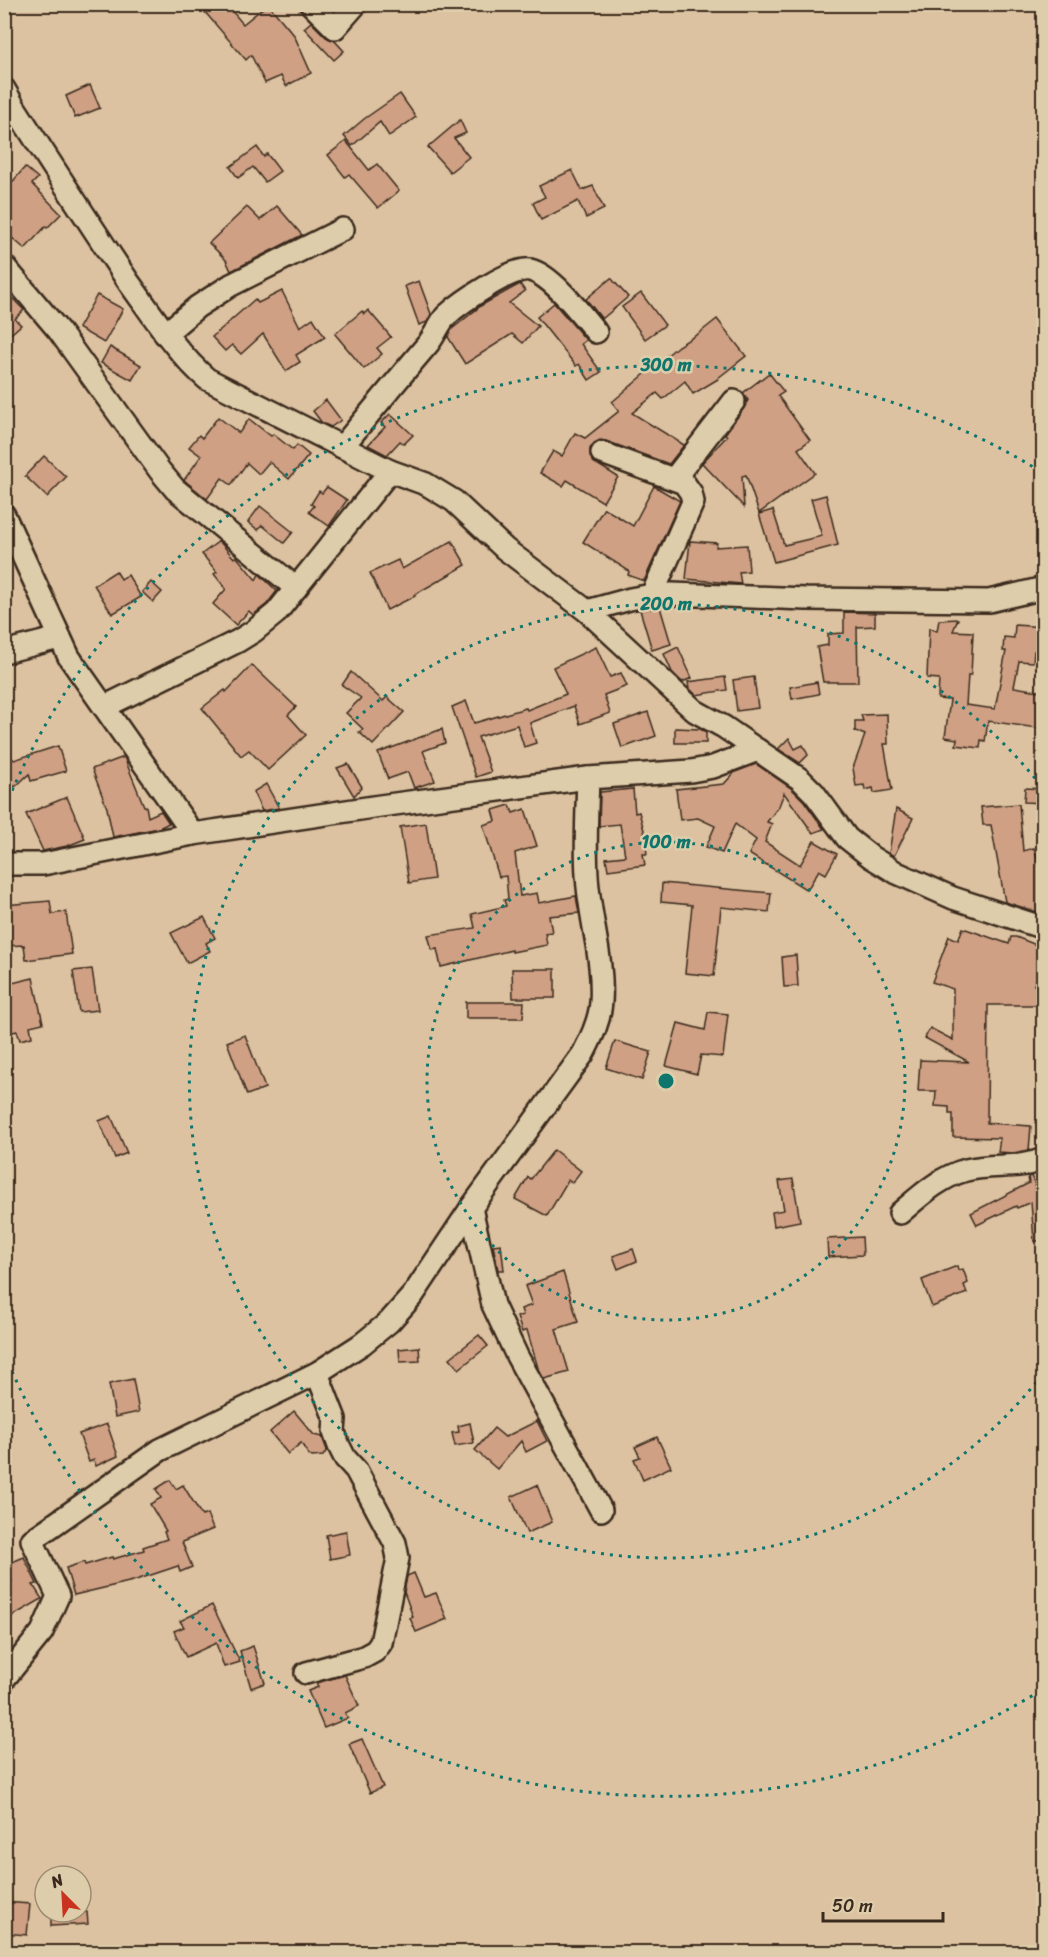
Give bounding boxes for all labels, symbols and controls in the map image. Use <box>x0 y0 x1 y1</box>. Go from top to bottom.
text: 300 m <box>639 349 692 381</box>
text: 200 m <box>639 588 692 620</box>
text: 100 m <box>642 826 691 858</box>
centre of rings <box>656 1071 676 1091</box>
north arrow <box>33 1864 93 1924</box>
text: N <box>45 1865 69 1897</box>
scale bar <box>823 1885 943 1923</box>
text: 50 m <box>832 1890 873 1922</box>

